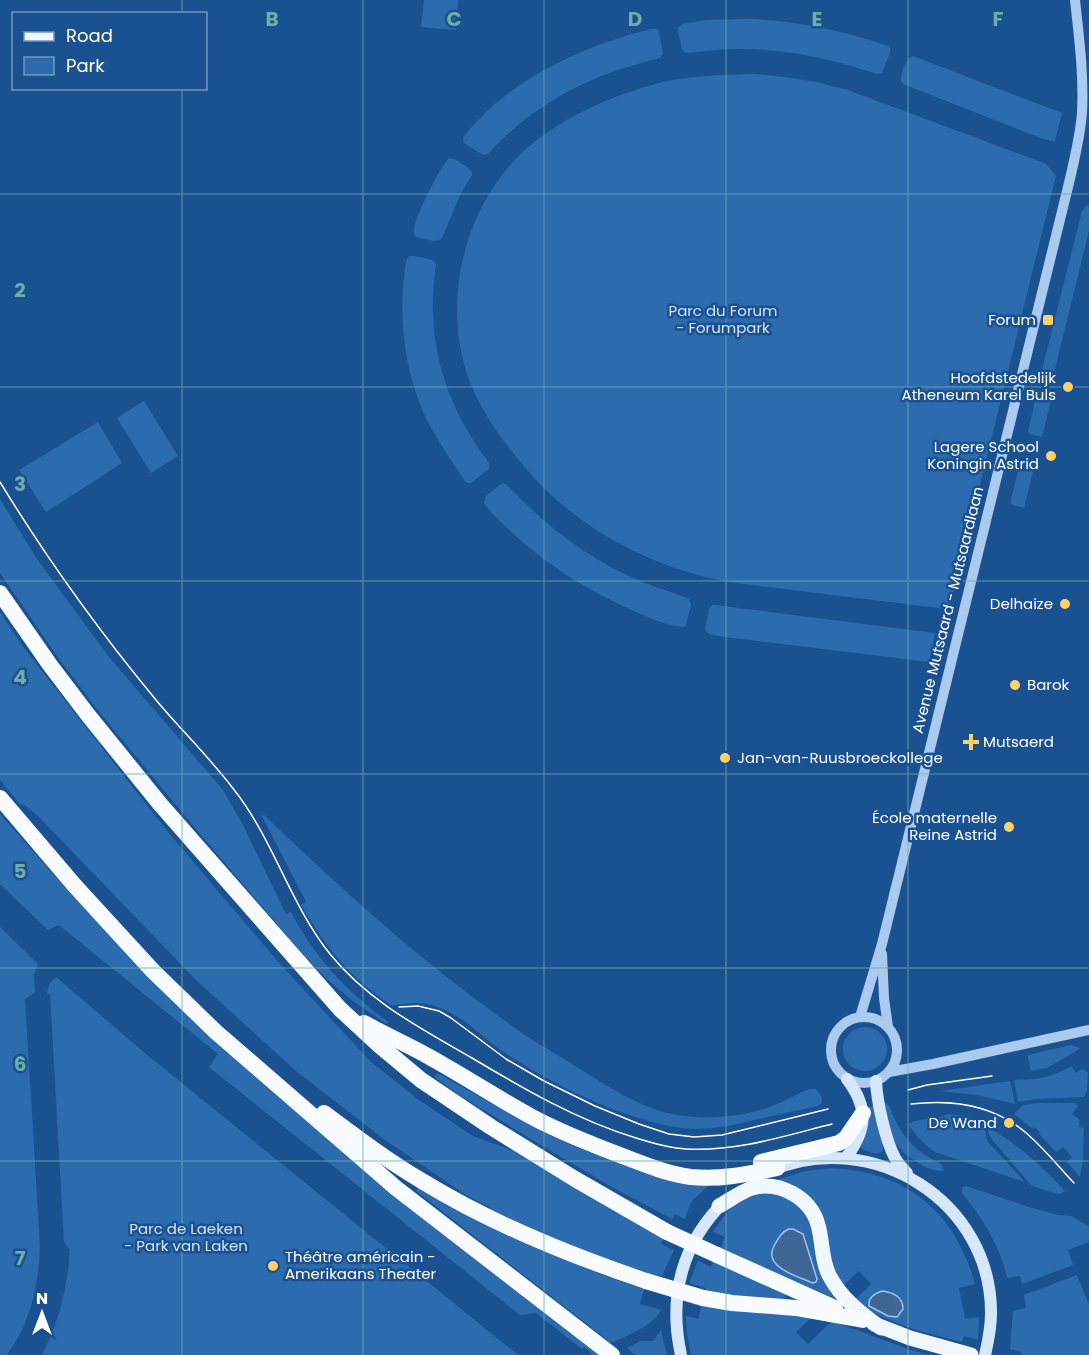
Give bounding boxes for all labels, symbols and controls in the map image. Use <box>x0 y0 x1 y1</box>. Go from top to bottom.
text: B <box>265 5 279 33</box>
text: C <box>446 5 462 33</box>
text: D <box>628 5 642 33</box>
text: E <box>812 5 822 33</box>
text: F <box>993 5 1004 33</box>
legend <box>12 12 207 90</box>
text: Road <box>66 23 113 48</box>
text: Park <box>66 53 105 78</box>
text: 2 <box>14 276 26 304</box>
park label: Parc du Forum - Forumpark <box>668 300 778 338</box>
place label: Forum <box>988 309 1036 330</box>
marker: Forum <box>1041 313 1055 327</box>
place label: Hoofdstedelijk Atheneum Karel Buls <box>902 367 1056 405</box>
marker: Hoofdstedelijk Atheneum Karel Buls <box>1061 380 1075 394</box>
place label: Lagere School Koningin Astrid <box>927 436 1039 474</box>
marker: Lagere School Koningin Astrid <box>1044 449 1058 463</box>
text: 3 <box>14 470 26 498</box>
street label: Avenue Mutsaard - Mutsaardlaan <box>907 484 988 736</box>
place label: Delhaize <box>990 593 1053 614</box>
marker: Delhaize <box>1058 597 1072 611</box>
text: 4 <box>13 663 27 691</box>
place label: Barok <box>1027 674 1070 695</box>
marker: Barok <box>1008 678 1022 692</box>
place label: Mutsaerd <box>983 731 1054 752</box>
marker: Mutsaerd <box>964 735 978 749</box>
place label: Jan-van-Ruusbroeckollege <box>737 747 943 768</box>
marker: Jan-van-Ruusbroeckollege <box>718 751 732 765</box>
place label: École maternelle Reine Astrid <box>872 807 997 845</box>
marker: École maternelle Reine Astrid <box>1002 820 1016 834</box>
text: 5 <box>14 857 27 885</box>
text: 6 <box>14 1050 26 1078</box>
place label: De Wand <box>929 1112 997 1133</box>
marker: De Wand <box>1002 1116 1016 1130</box>
park label: Parc de Laeken - Park van Laken <box>124 1218 248 1256</box>
text: 7 <box>15 1244 26 1272</box>
place label: Théâtre américain - Amerikaans Theater <box>285 1246 437 1284</box>
marker: Théâtre américain - Amerikaans Theater <box>266 1259 280 1273</box>
north arrow <box>12 1283 72 1343</box>
text: N <box>36 1287 48 1310</box>

